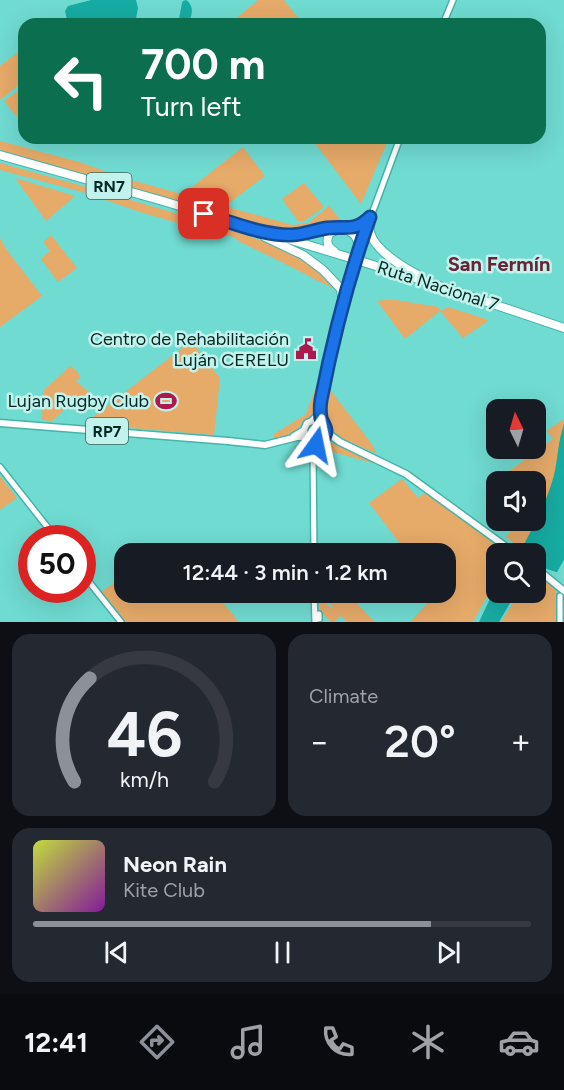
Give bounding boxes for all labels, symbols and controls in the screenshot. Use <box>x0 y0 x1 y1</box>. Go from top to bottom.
text: 700 m <box>141 39 265 90</box>
icon: left <box>42 42 120 120</box>
text: Turn left <box>141 90 241 123</box>
road number: RN7 <box>86 173 132 199</box>
pin <box>178 188 229 239</box>
icon: arrive <box>187 197 220 230</box>
district label: San Fermín <box>448 252 550 276</box>
street label: Ruta Nacional 7 <box>374 256 502 316</box>
place label: Centro de Rehabilitación Luján CERELU <box>90 328 289 371</box>
public building icon: Centro de Rehabilitación Luján CERELU <box>294 337 318 361</box>
sports icon: Lujan Rugby Club <box>154 389 178 413</box>
place label: Lujan Rugby Club <box>7 390 149 412</box>
north arrow <box>486 399 546 459</box>
map controls <box>486 399 546 603</box>
position arrow <box>284 413 348 477</box>
road number: RP7 <box>86 418 128 444</box>
button: sound <box>486 471 546 531</box>
speed limit sign: 50 <box>18 525 96 603</box>
button: search <box>486 543 546 603</box>
text: 12:44 · 3 min · 1.2 km <box>182 559 388 586</box>
text: Climate <box>309 684 378 708</box>
text: 46 <box>106 697 182 772</box>
text: 20° <box>384 714 456 768</box>
text: − <box>309 722 330 761</box>
text: + <box>510 722 531 761</box>
text: km/h <box>120 767 168 792</box>
text: Neon Rain <box>123 851 227 878</box>
text: Kite Club <box>123 878 205 902</box>
icon: previous <box>100 936 133 969</box>
icon: pause <box>266 936 299 969</box>
icon: next <box>432 936 465 969</box>
icon: directions <box>136 1021 178 1063</box>
icon: music <box>227 1021 269 1063</box>
icon: phone <box>317 1021 359 1063</box>
icon: climate <box>407 1021 449 1063</box>
icon: car <box>498 1021 540 1063</box>
text: 12:41 <box>24 1026 88 1059</box>

